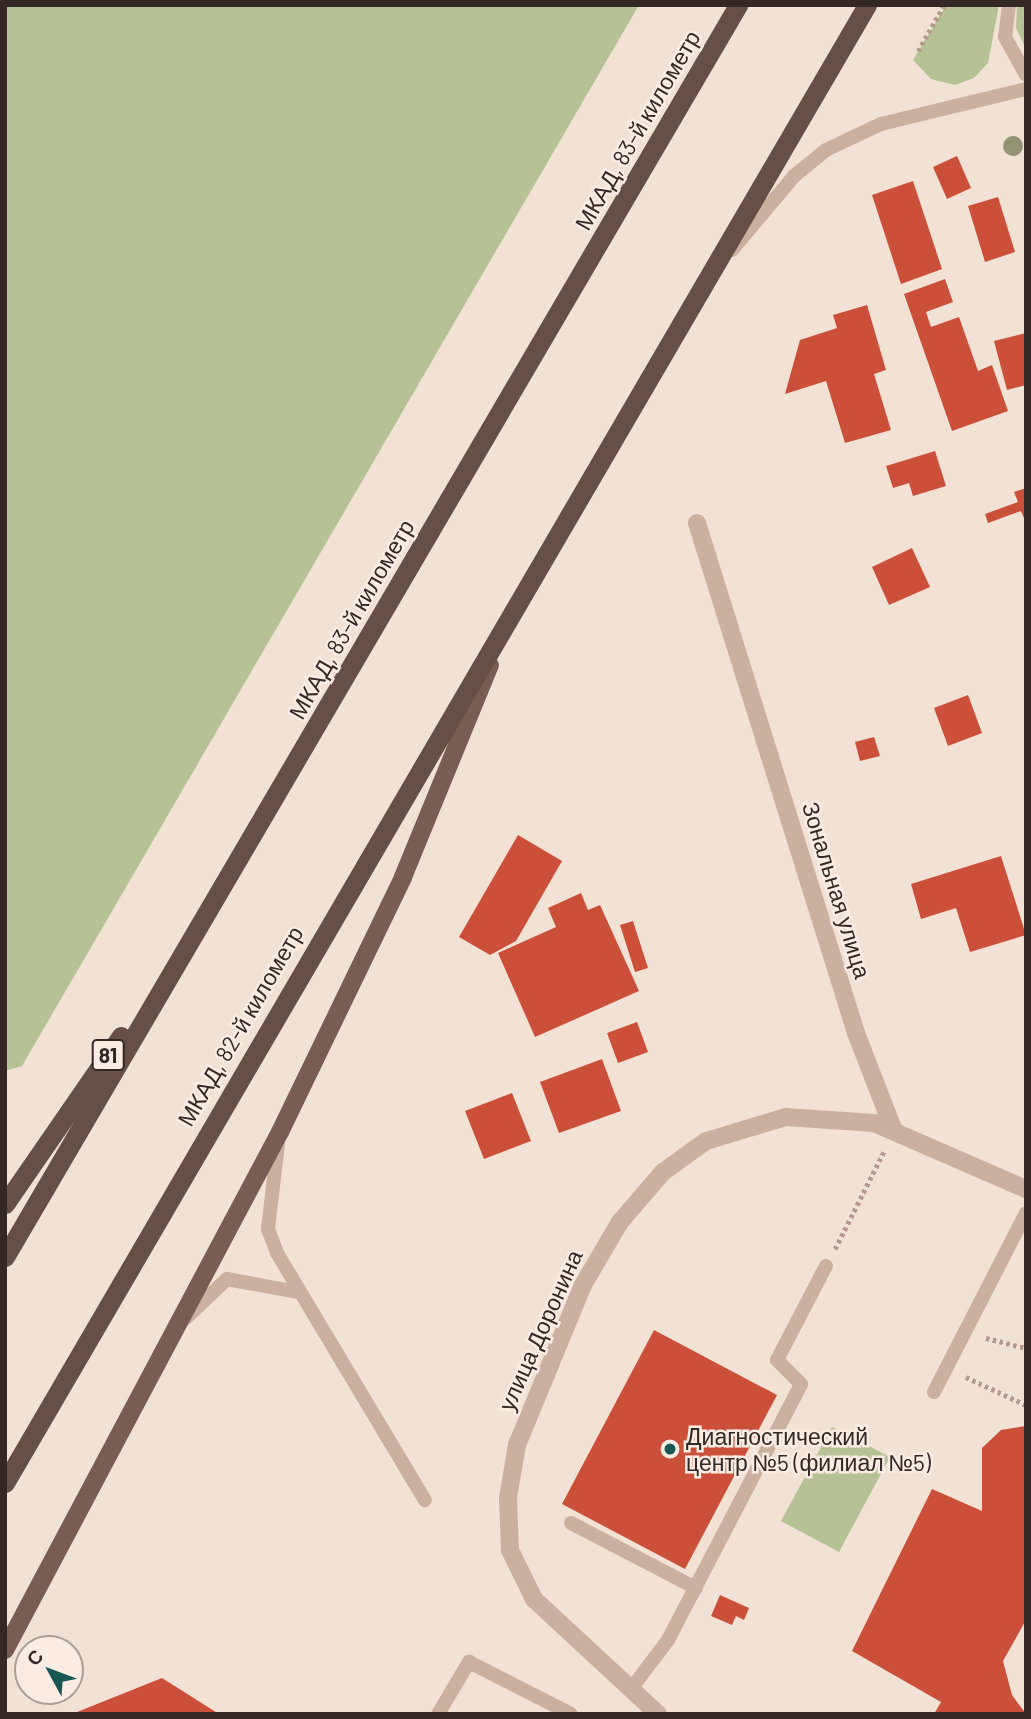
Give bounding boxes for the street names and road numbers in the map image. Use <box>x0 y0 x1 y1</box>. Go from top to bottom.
street label: МКАД, 83-й километр <box>569 25 705 235</box>
street label: МКАД, 83-й километр <box>283 514 419 724</box>
street label: Зональная улица <box>797 798 877 982</box>
street label: МКАД, 82-й километр <box>171 921 309 1131</box>
road number: 81 <box>90 1038 126 1072</box>
street label: улица Доронина <box>492 1245 588 1415</box>

